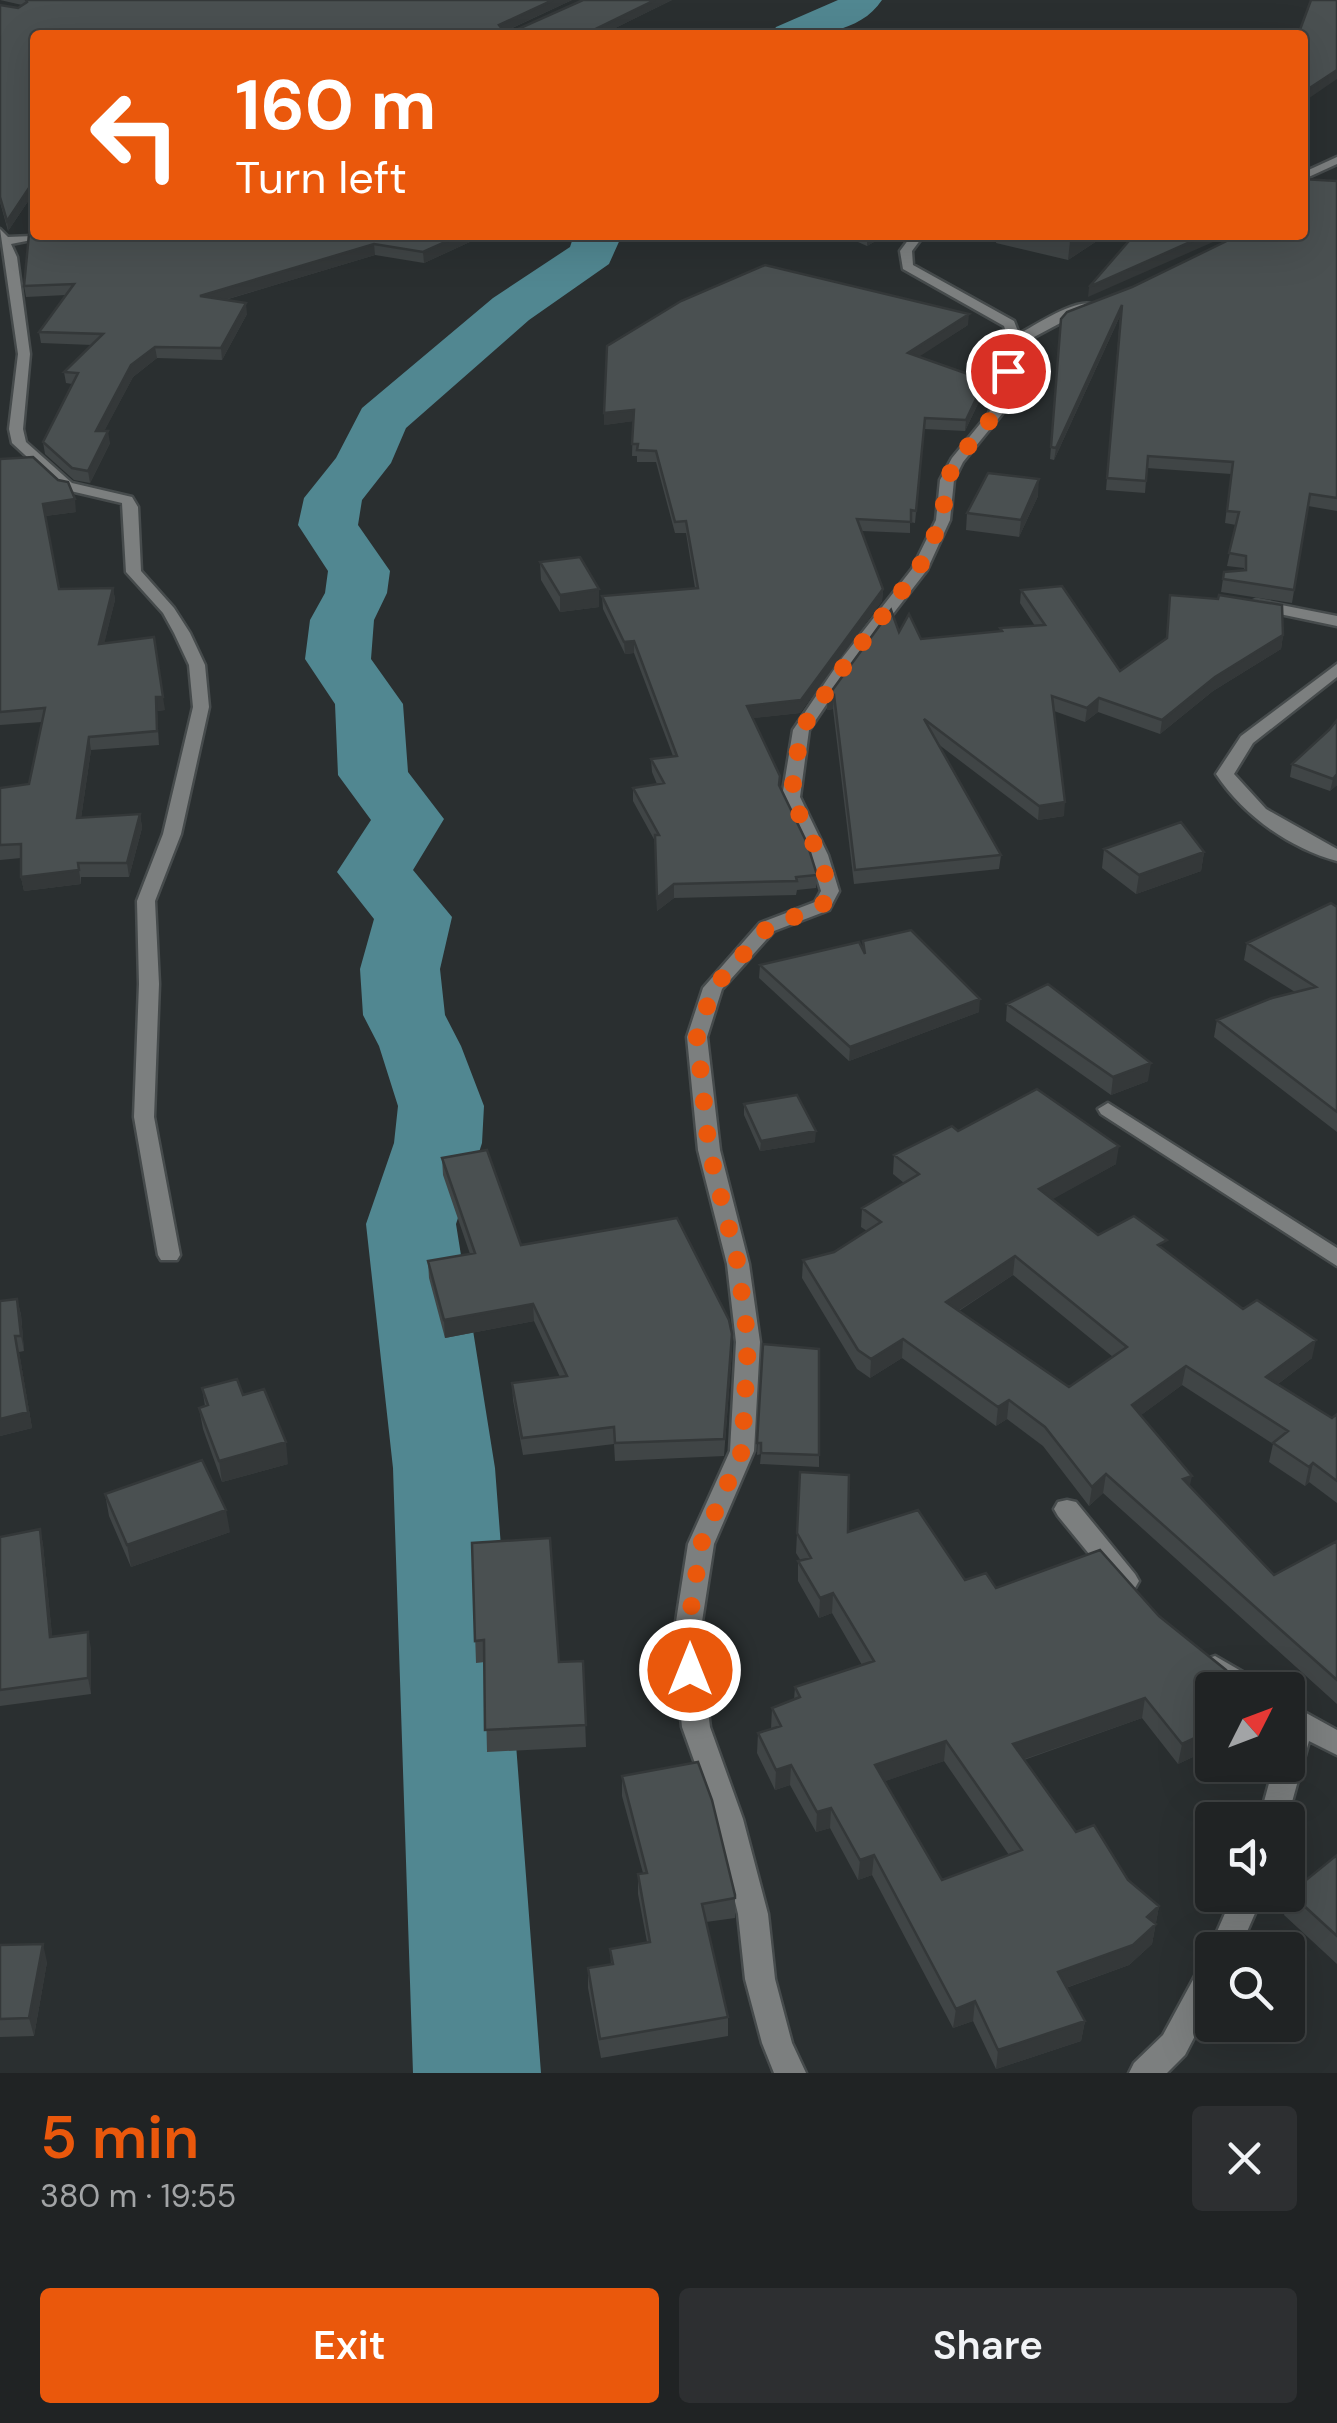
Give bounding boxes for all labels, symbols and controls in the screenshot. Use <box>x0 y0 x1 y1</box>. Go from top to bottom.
text: 160 m <box>235 60 436 151</box>
icon: left <box>70 70 200 200</box>
text: Turn left <box>235 148 407 207</box>
pin <box>966 329 1051 414</box>
icon: arrive <box>981 344 1036 399</box>
position arrow <box>638 1618 742 1722</box>
north arrow <box>1195 1672 1305 1782</box>
map controls <box>1195 1672 1305 2042</box>
button: sound <box>1195 1802 1305 1912</box>
button: search <box>1195 1932 1305 2042</box>
text: 5 min <box>40 2098 199 2177</box>
button: close <box>1192 2106 1297 2211</box>
text: 380 m · 19:55 <box>40 2175 236 2217</box>
button: Exit <box>40 2288 659 2403</box>
button: Share <box>679 2288 1297 2403</box>

